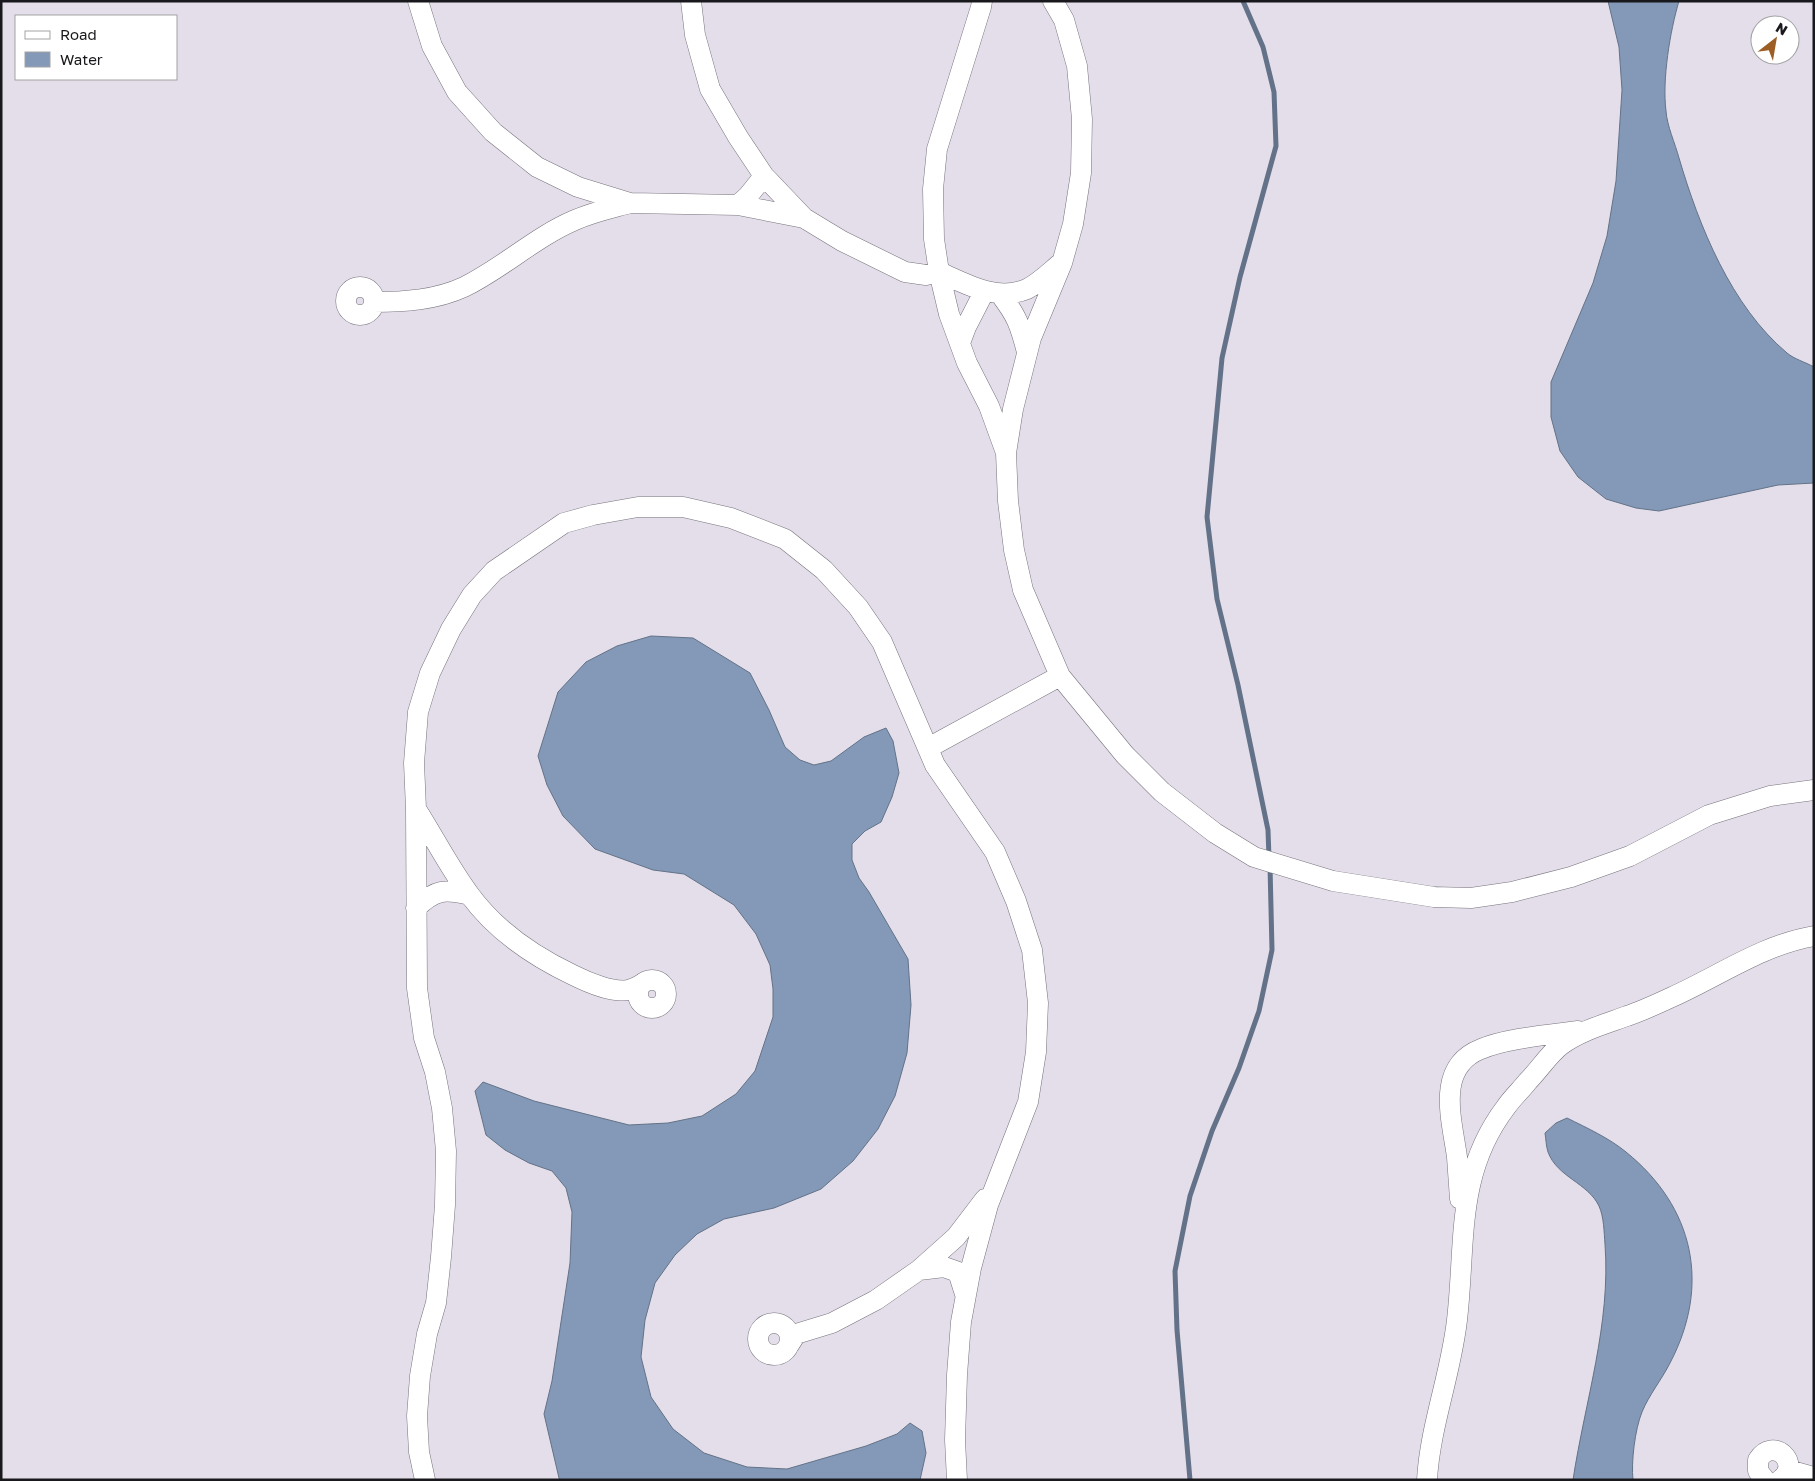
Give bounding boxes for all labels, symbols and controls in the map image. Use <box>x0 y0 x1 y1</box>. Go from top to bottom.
legend <box>15 15 178 80</box>
north arrow <box>1750 15 1800 65</box>
text: N <box>1773 18 1791 38</box>
text: Road <box>60 25 97 43</box>
text: Water <box>60 50 103 68</box>

